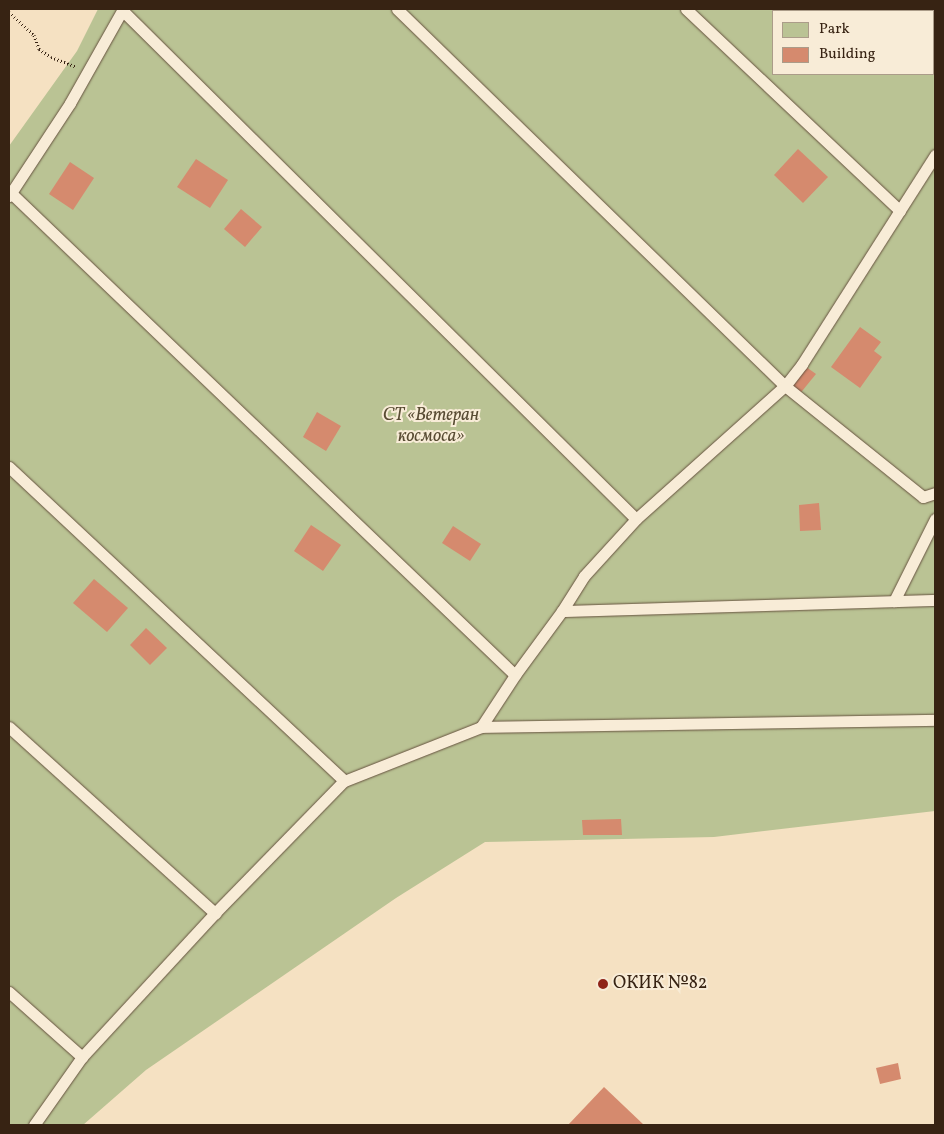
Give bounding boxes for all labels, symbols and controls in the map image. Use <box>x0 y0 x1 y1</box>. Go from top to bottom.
legend <box>772 10 934 75</box>
text: Park <box>819 19 850 40</box>
text: Building <box>819 44 875 65</box>
park label: СТ «Ветеран космоса» <box>383 406 479 448</box>
place label: ОКИК №82 <box>613 973 708 995</box>
marker: ОКИК №82 <box>597 978 609 990</box>

